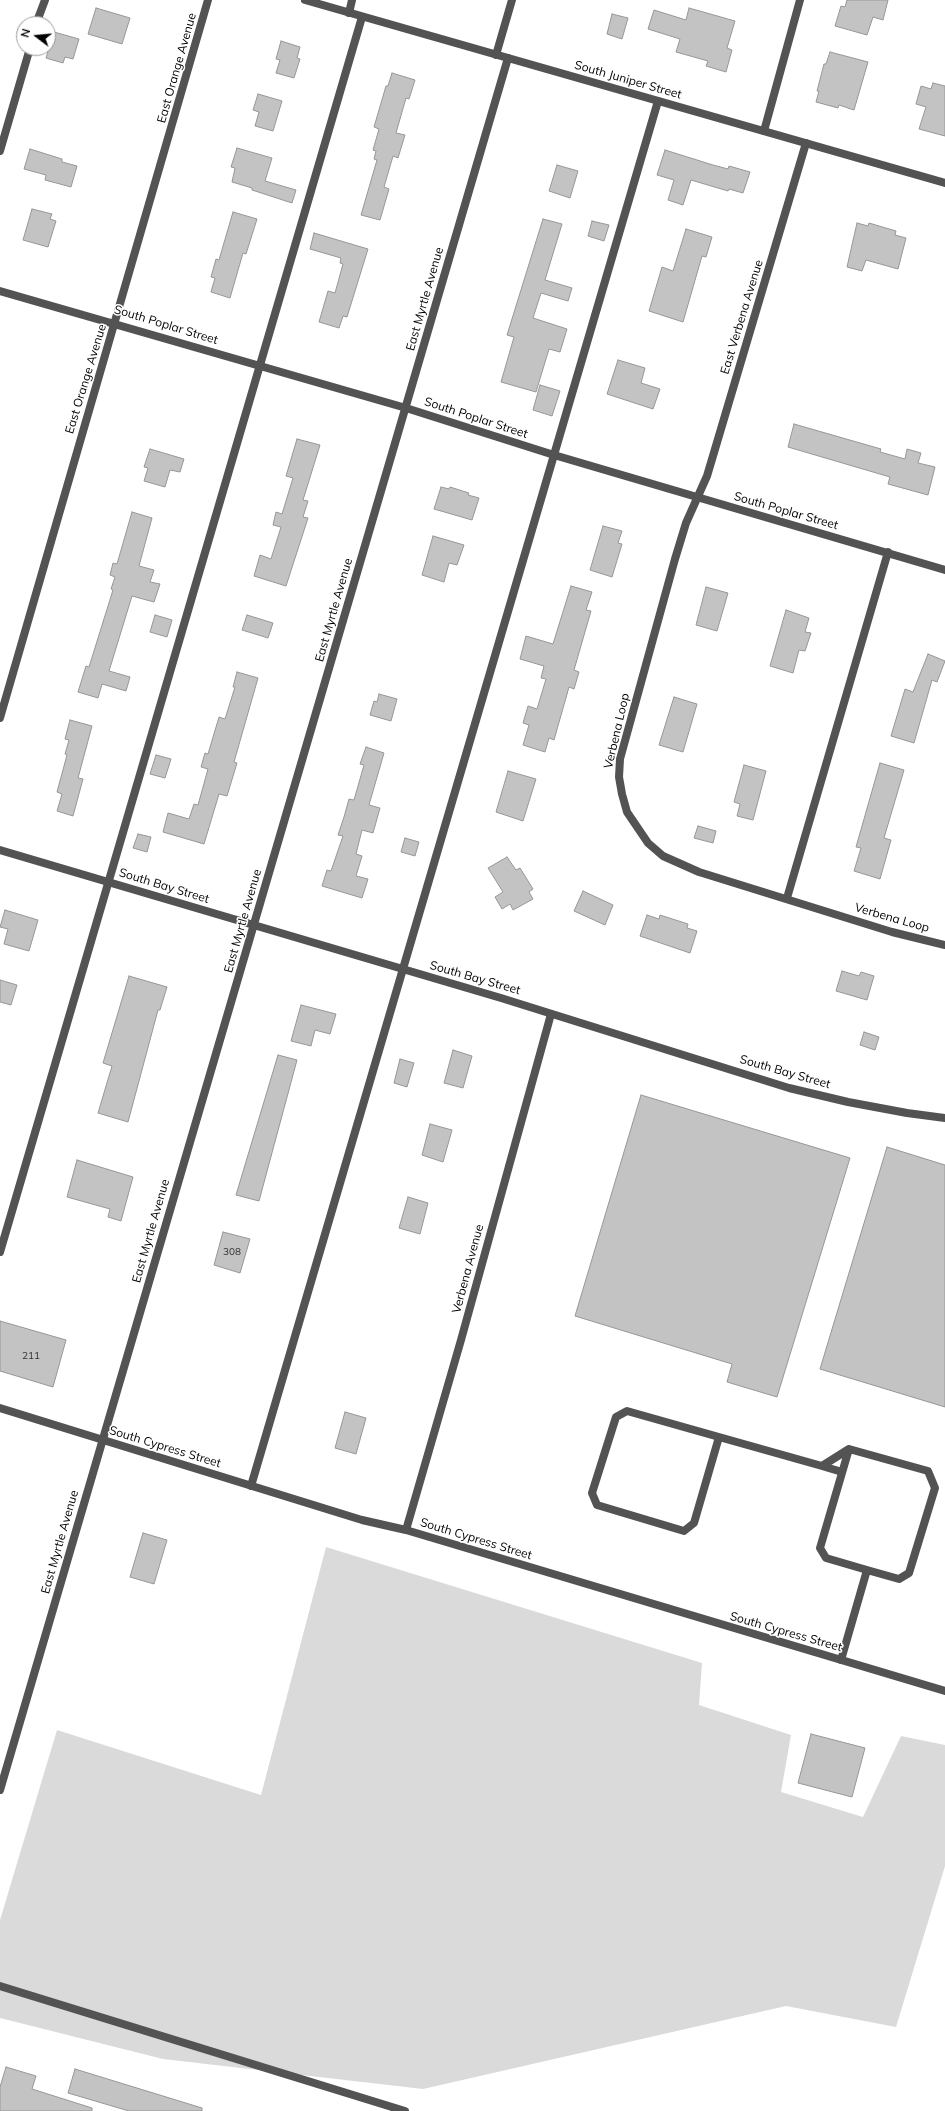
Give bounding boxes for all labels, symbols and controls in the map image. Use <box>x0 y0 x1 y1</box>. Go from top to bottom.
street label: East Orange Avenue <box>154 11 200 125</box>
north arrow <box>16 16 56 56</box>
text: N <box>18 27 33 39</box>
street label: South Juniper Street <box>573 58 683 102</box>
street label: East Myrtle Avenue <box>403 245 447 353</box>
street label: East Verbena Avenue <box>718 258 766 376</box>
street label: South Poplar Street <box>112 302 220 348</box>
street label: East Orange Avenue <box>62 322 110 436</box>
street label: South Poplar Street <box>422 394 530 442</box>
street label: South Poplar Street <box>732 489 840 533</box>
street label: East Myrtle Avenue <box>312 556 356 664</box>
street label: Verbena Loop <box>601 692 633 770</box>
street label: South Bay Street <box>117 865 211 907</box>
street label: East Myrtle Avenue <box>221 867 265 975</box>
street label: Verbena Loop <box>853 900 931 936</box>
street label: South Bay Street <box>428 958 522 998</box>
street label: South Bay Street <box>738 1052 832 1092</box>
street label: East Myrtle Avenue <box>129 1177 173 1285</box>
street label: Verbena Avenue <box>449 1223 487 1315</box>
house number: 308 <box>223 1246 241 1258</box>
house number: 211 <box>22 1350 40 1362</box>
street label: South Cypress Street <box>107 1423 223 1471</box>
street label: East Myrtle Avenue <box>38 1488 82 1596</box>
street label: South Cypress Street <box>418 1515 534 1563</box>
street label: South Cypress Street <box>728 1609 844 1655</box>

